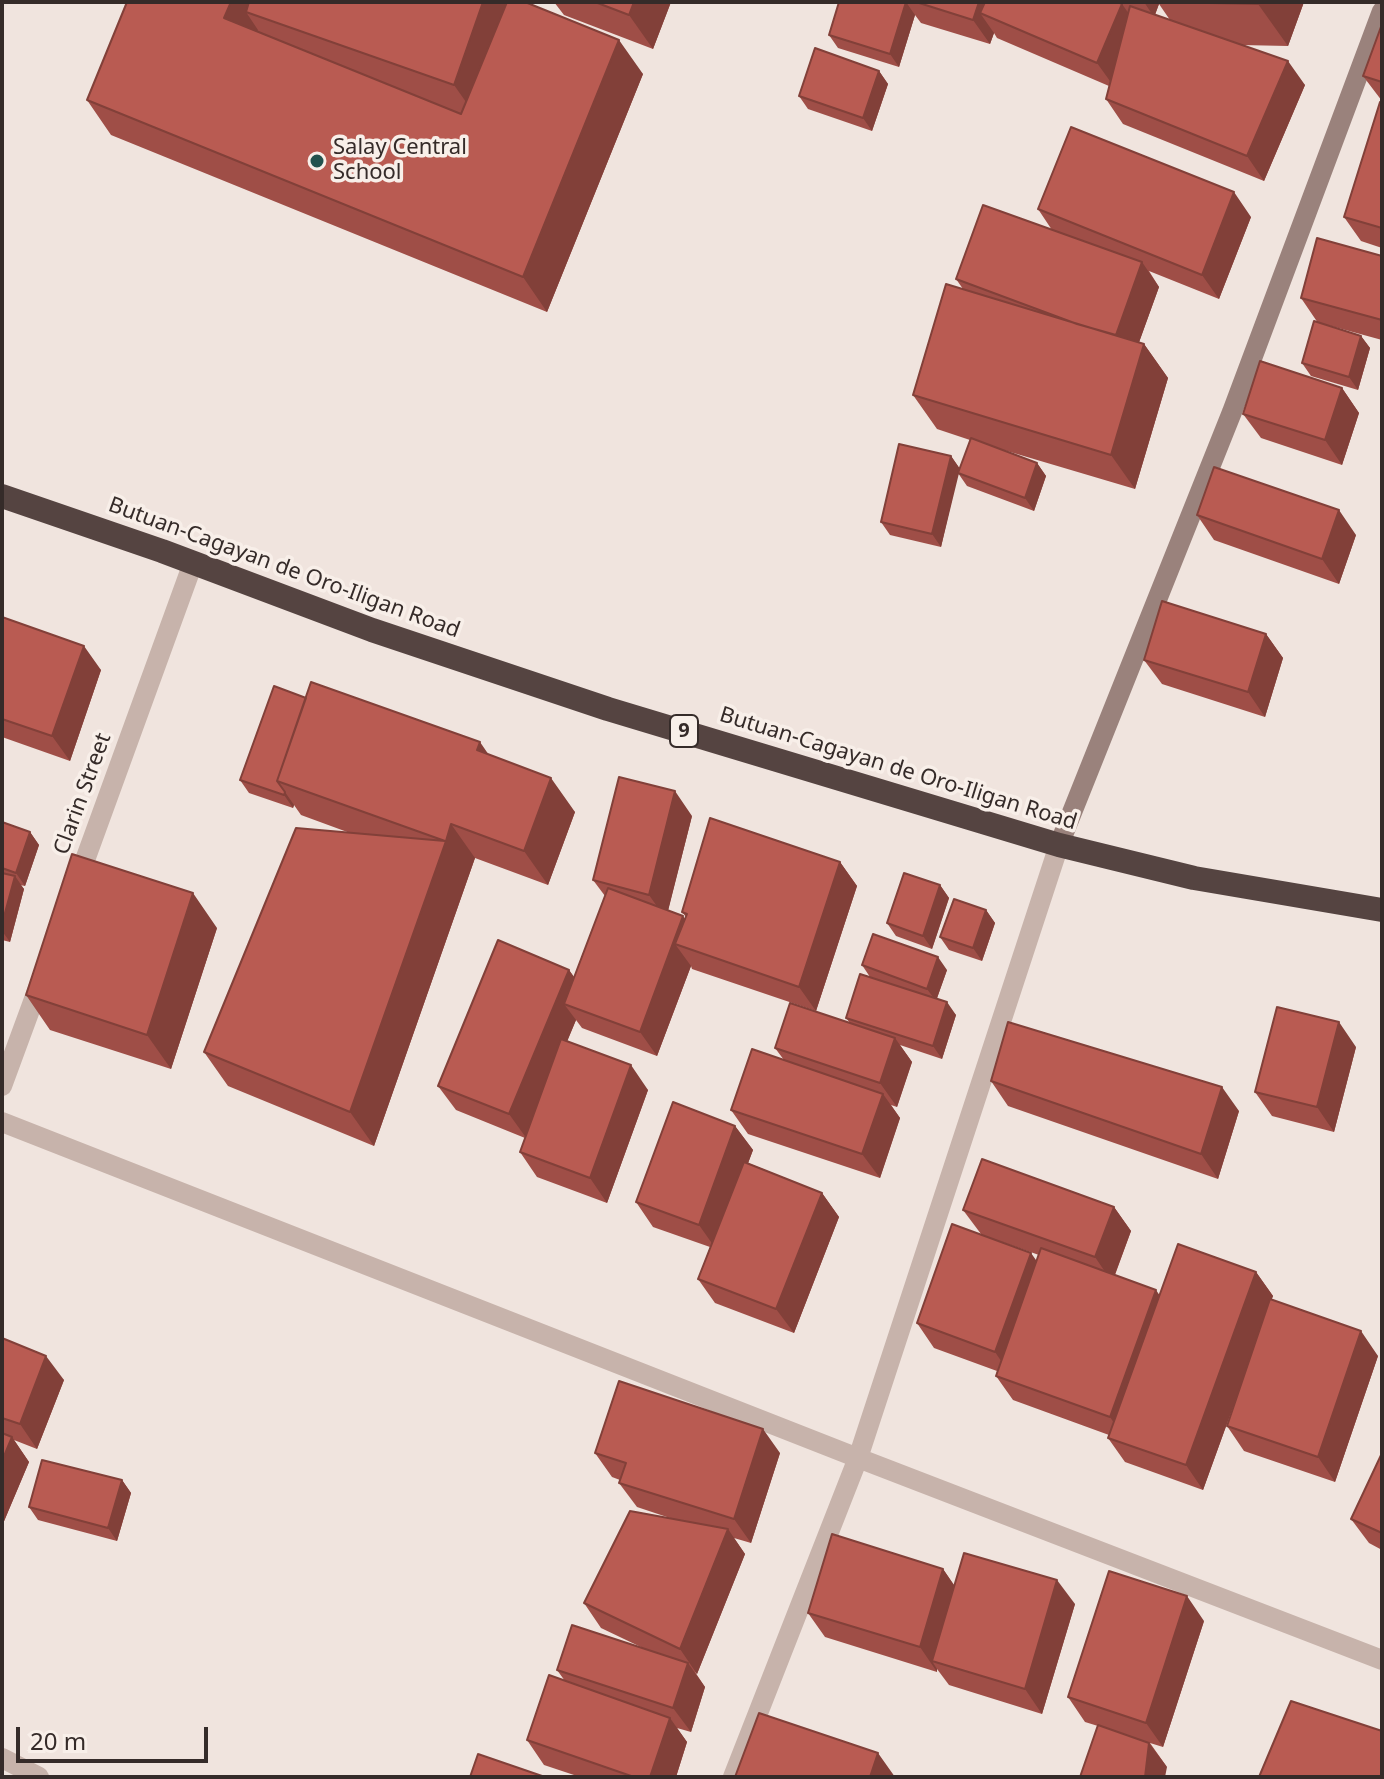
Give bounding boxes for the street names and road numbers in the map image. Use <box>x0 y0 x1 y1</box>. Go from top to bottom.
street label: Butuan-Cagayan de Oro-Iligan Road <box>105 492 463 644</box>
street label: Butuan-Cagayan de Oro-Iligan Road <box>716 702 1080 836</box>
road number: 9 <box>670 715 698 747</box>
street label: Clarin Street <box>49 730 117 858</box>

